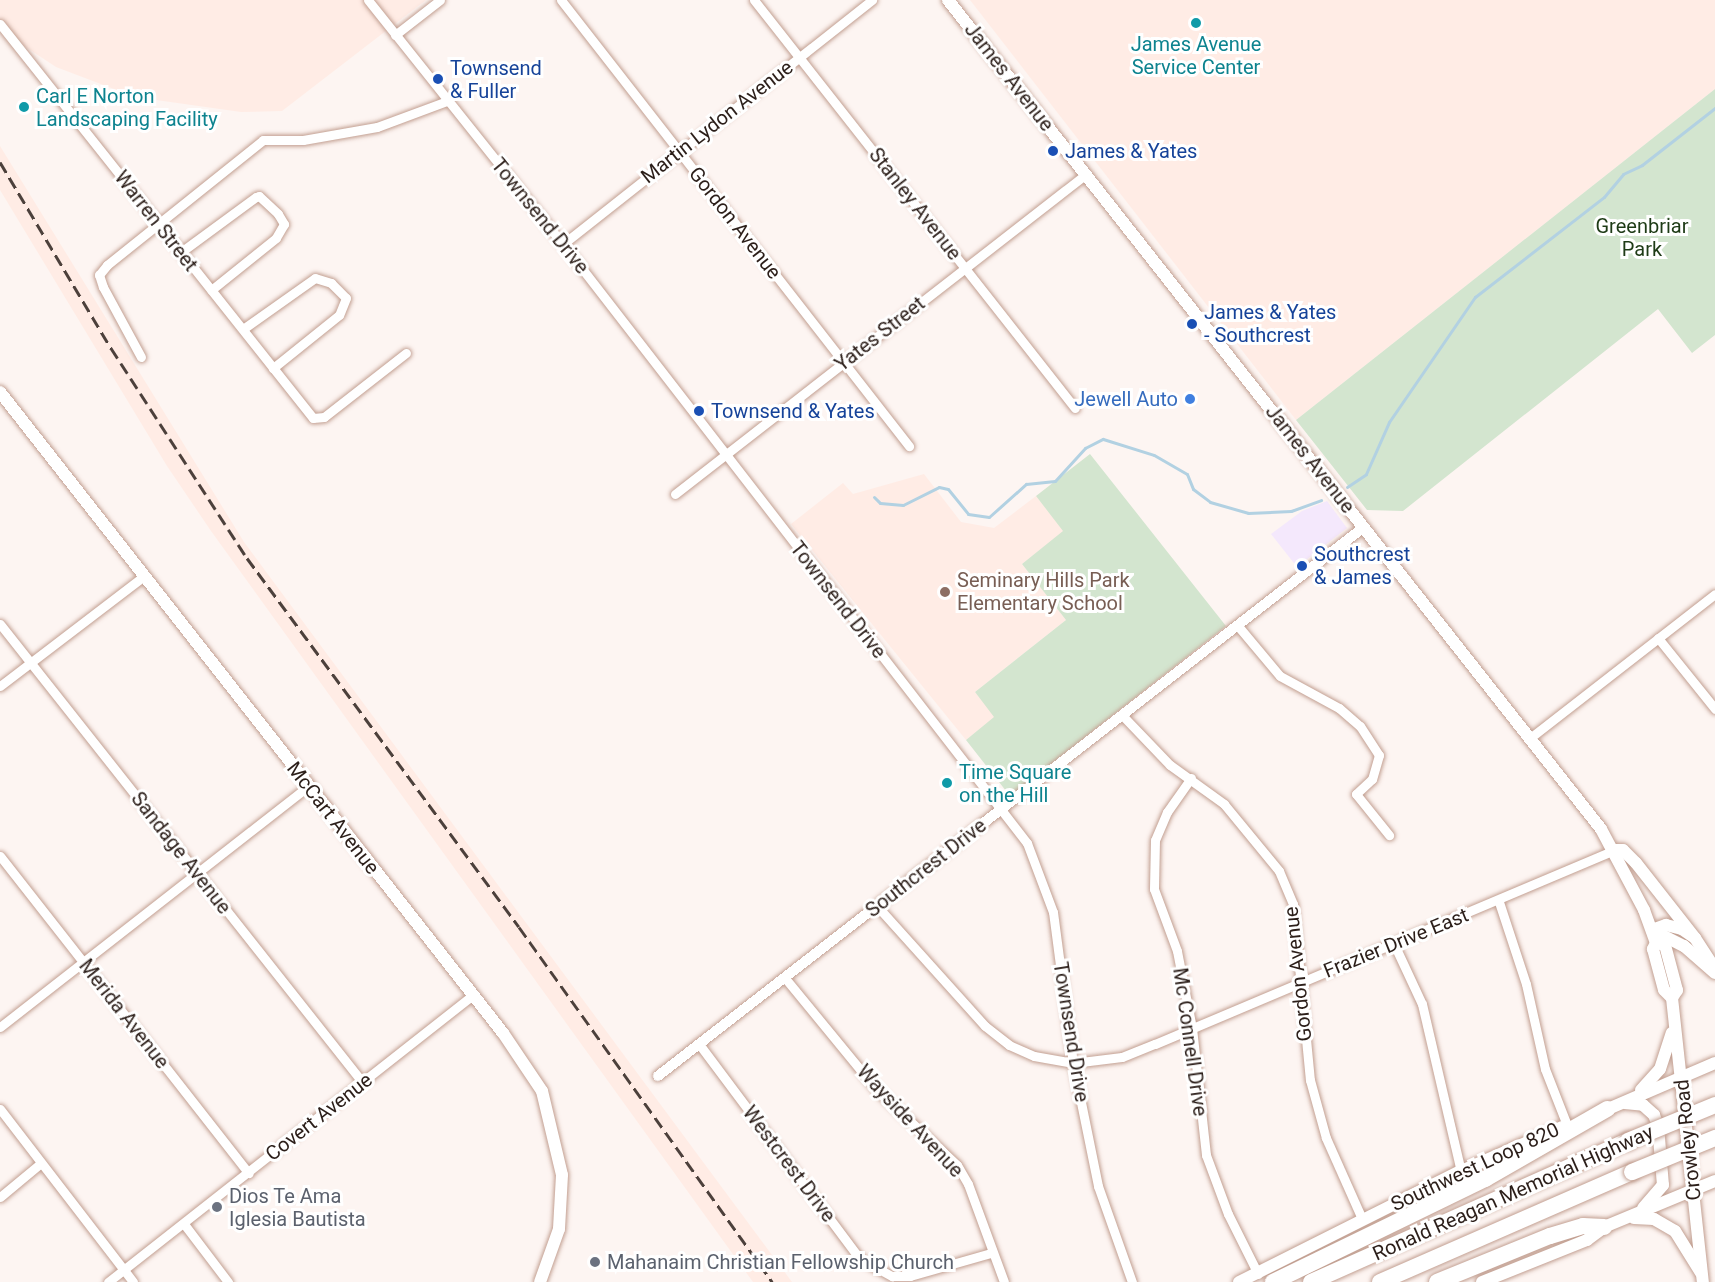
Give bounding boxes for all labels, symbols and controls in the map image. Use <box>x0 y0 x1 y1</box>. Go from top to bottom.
marker: James Avenue Service Center <box>1189 16 1203 30</box>
street label: James Avenue <box>959 18 1059 136</box>
place label: James Avenue Service Center <box>1131 33 1261 80</box>
street label: Martin Lydon Avenue <box>636 55 798 189</box>
place label: Townsend & Fuller <box>450 56 542 103</box>
marker: Townsend & Fuller <box>431 72 445 86</box>
place label: Carl E Norton Landscaping Facility <box>36 84 218 131</box>
marker: Carl E Norton Landscaping Facility <box>17 100 31 114</box>
place label: James & Yates <box>1065 139 1197 163</box>
street label: Stanley Avenue <box>864 143 966 265</box>
marker: James & Yates <box>1046 144 1060 158</box>
street label: Townsend Drive <box>486 153 594 279</box>
street label: Gordon Avenue <box>684 162 786 284</box>
street label: Warren Street <box>109 166 203 276</box>
park label: Greenbriar Park <box>1596 215 1688 262</box>
street label: Yates Street <box>830 291 930 377</box>
place label: James & Yates - Southcrest <box>1204 300 1336 347</box>
marker: James & Yates - Southcrest <box>1185 317 1199 331</box>
place label: Jewell Auto <box>1074 387 1178 411</box>
marker: Jewell Auto <box>1183 392 1197 406</box>
place label: Townsend & Yates <box>711 399 875 423</box>
street label: James Avenue <box>1260 400 1360 518</box>
marker: Townsend & Yates <box>692 404 706 418</box>
street label: Townsend Drive <box>785 537 891 663</box>
place label: Southcrest & James <box>1314 542 1410 589</box>
marker: Southcrest & James <box>1295 559 1309 573</box>
place label: Seminary Hills Park Elementary School <box>957 568 1130 615</box>
marker: Seminary Hills Park Elementary School <box>938 585 952 599</box>
street label: McCart Avenue <box>282 757 384 879</box>
place label: Time Square on the Hill <box>959 760 1071 807</box>
marker: Time Square on the Hill <box>940 776 954 790</box>
street label: Sandage Avenue <box>126 787 236 919</box>
street label: Southcrest Drive <box>861 814 991 922</box>
street label: Frazier Drive East <box>1320 903 1472 983</box>
street label: Gordon Avenue <box>1279 905 1317 1043</box>
street label: Merida Avenue <box>74 955 174 1073</box>
street label: Townsend Drive <box>1048 960 1094 1104</box>
street label: Mc Connell Drive <box>1168 966 1212 1118</box>
street label: Wayside Avenue <box>852 1060 968 1182</box>
street label: Covert Avenue <box>261 1068 377 1166</box>
street label: Crowley Road <box>1670 1078 1706 1202</box>
street label: Westcrest Drive <box>737 1101 841 1227</box>
street label: Southwest Loop 820 <box>1387 1117 1563 1217</box>
street label: Ronald Reagan Memorial Highway <box>1369 1120 1657 1266</box>
place label: Dios Te Ama Iglesia Bautista <box>229 1184 366 1231</box>
marker: Dios Te Ama Iglesia Bautista <box>210 1200 224 1214</box>
place label: Mahanaim Christian Fellowship Church <box>607 1250 954 1274</box>
marker: Mahanaim Christian Fellowship Church <box>588 1255 602 1269</box>

